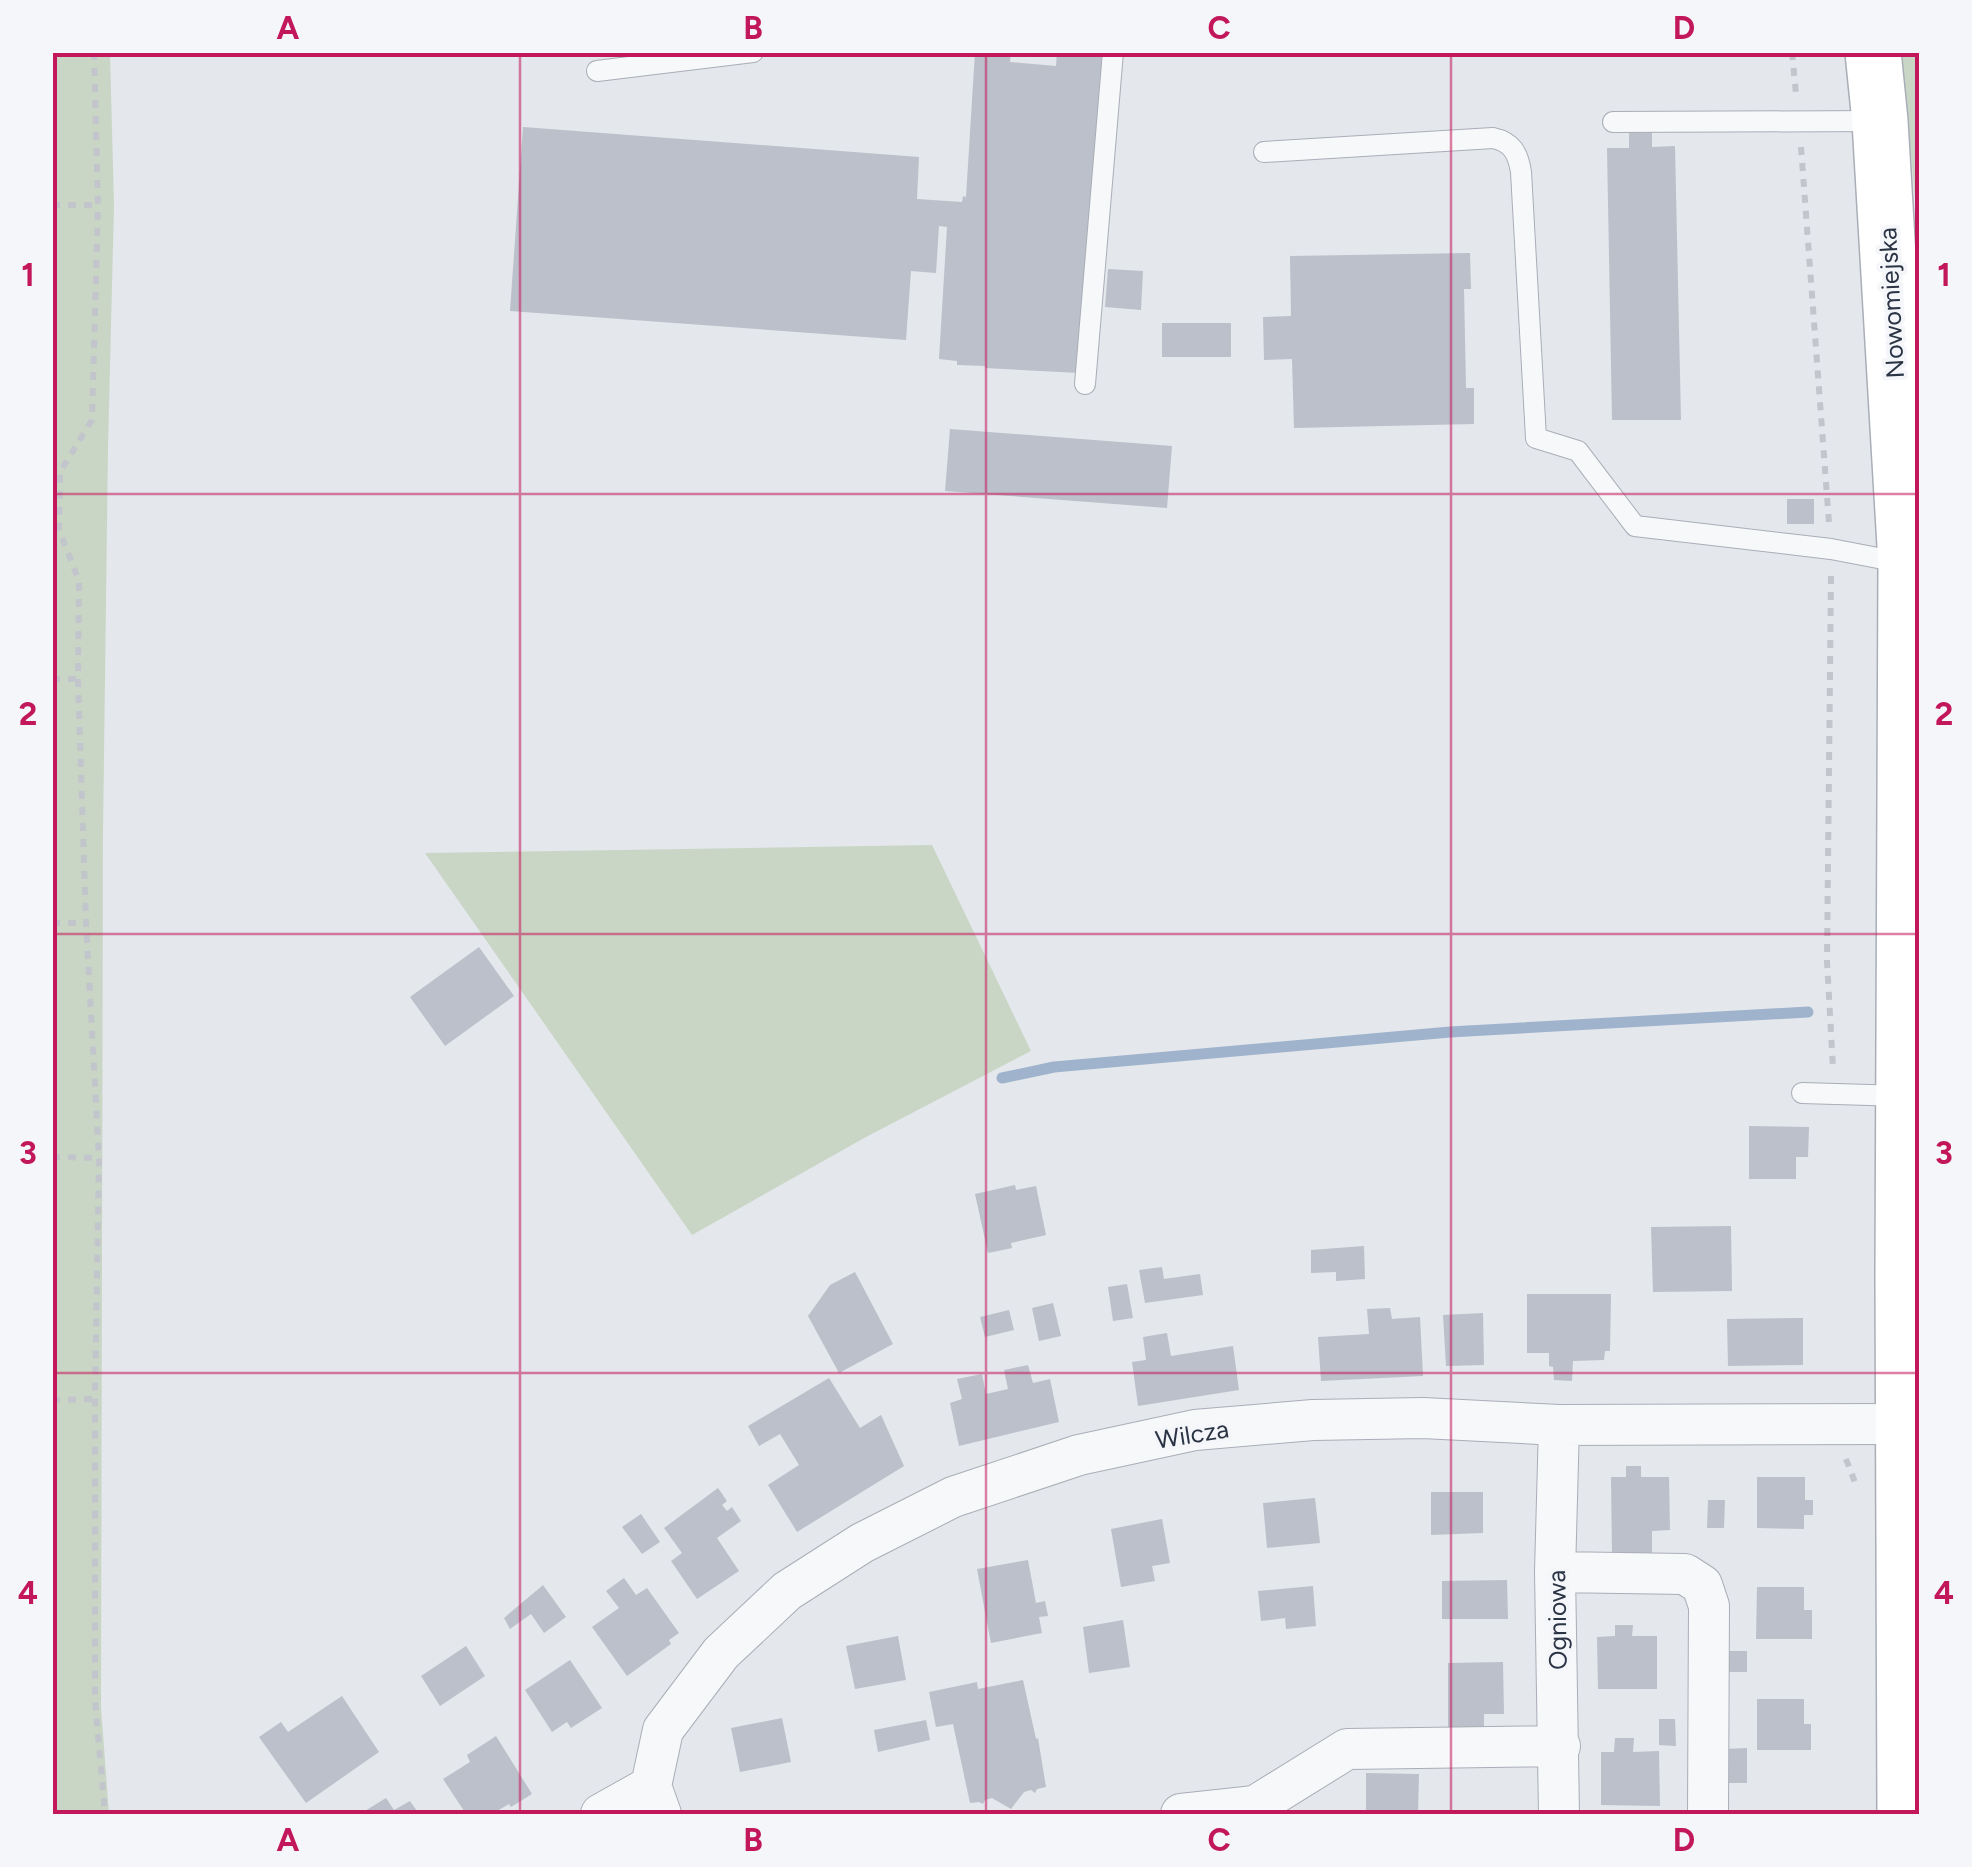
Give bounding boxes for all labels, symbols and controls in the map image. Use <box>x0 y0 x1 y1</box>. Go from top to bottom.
text: A <box>277 9 300 47</box>
text: B <box>743 9 763 47</box>
text: C <box>1207 9 1231 47</box>
text: D <box>1673 9 1695 47</box>
street label: Nowomiejska <box>1872 227 1910 379</box>
text: 1 <box>21 256 35 294</box>
text: 1 <box>1937 256 1951 294</box>
text: 2 <box>19 695 37 733</box>
text: 2 <box>1935 695 1953 733</box>
text: 3 <box>19 1134 37 1172</box>
text: 3 <box>1935 1134 1953 1172</box>
street label: Wilcza <box>1153 1413 1231 1455</box>
street label: Ogniowa <box>1541 1570 1573 1670</box>
text: 4 <box>18 1574 38 1612</box>
text: 4 <box>1934 1574 1954 1612</box>
text: A <box>277 1821 300 1859</box>
text: B <box>743 1821 763 1859</box>
text: C <box>1207 1821 1231 1859</box>
text: D <box>1673 1821 1695 1859</box>

